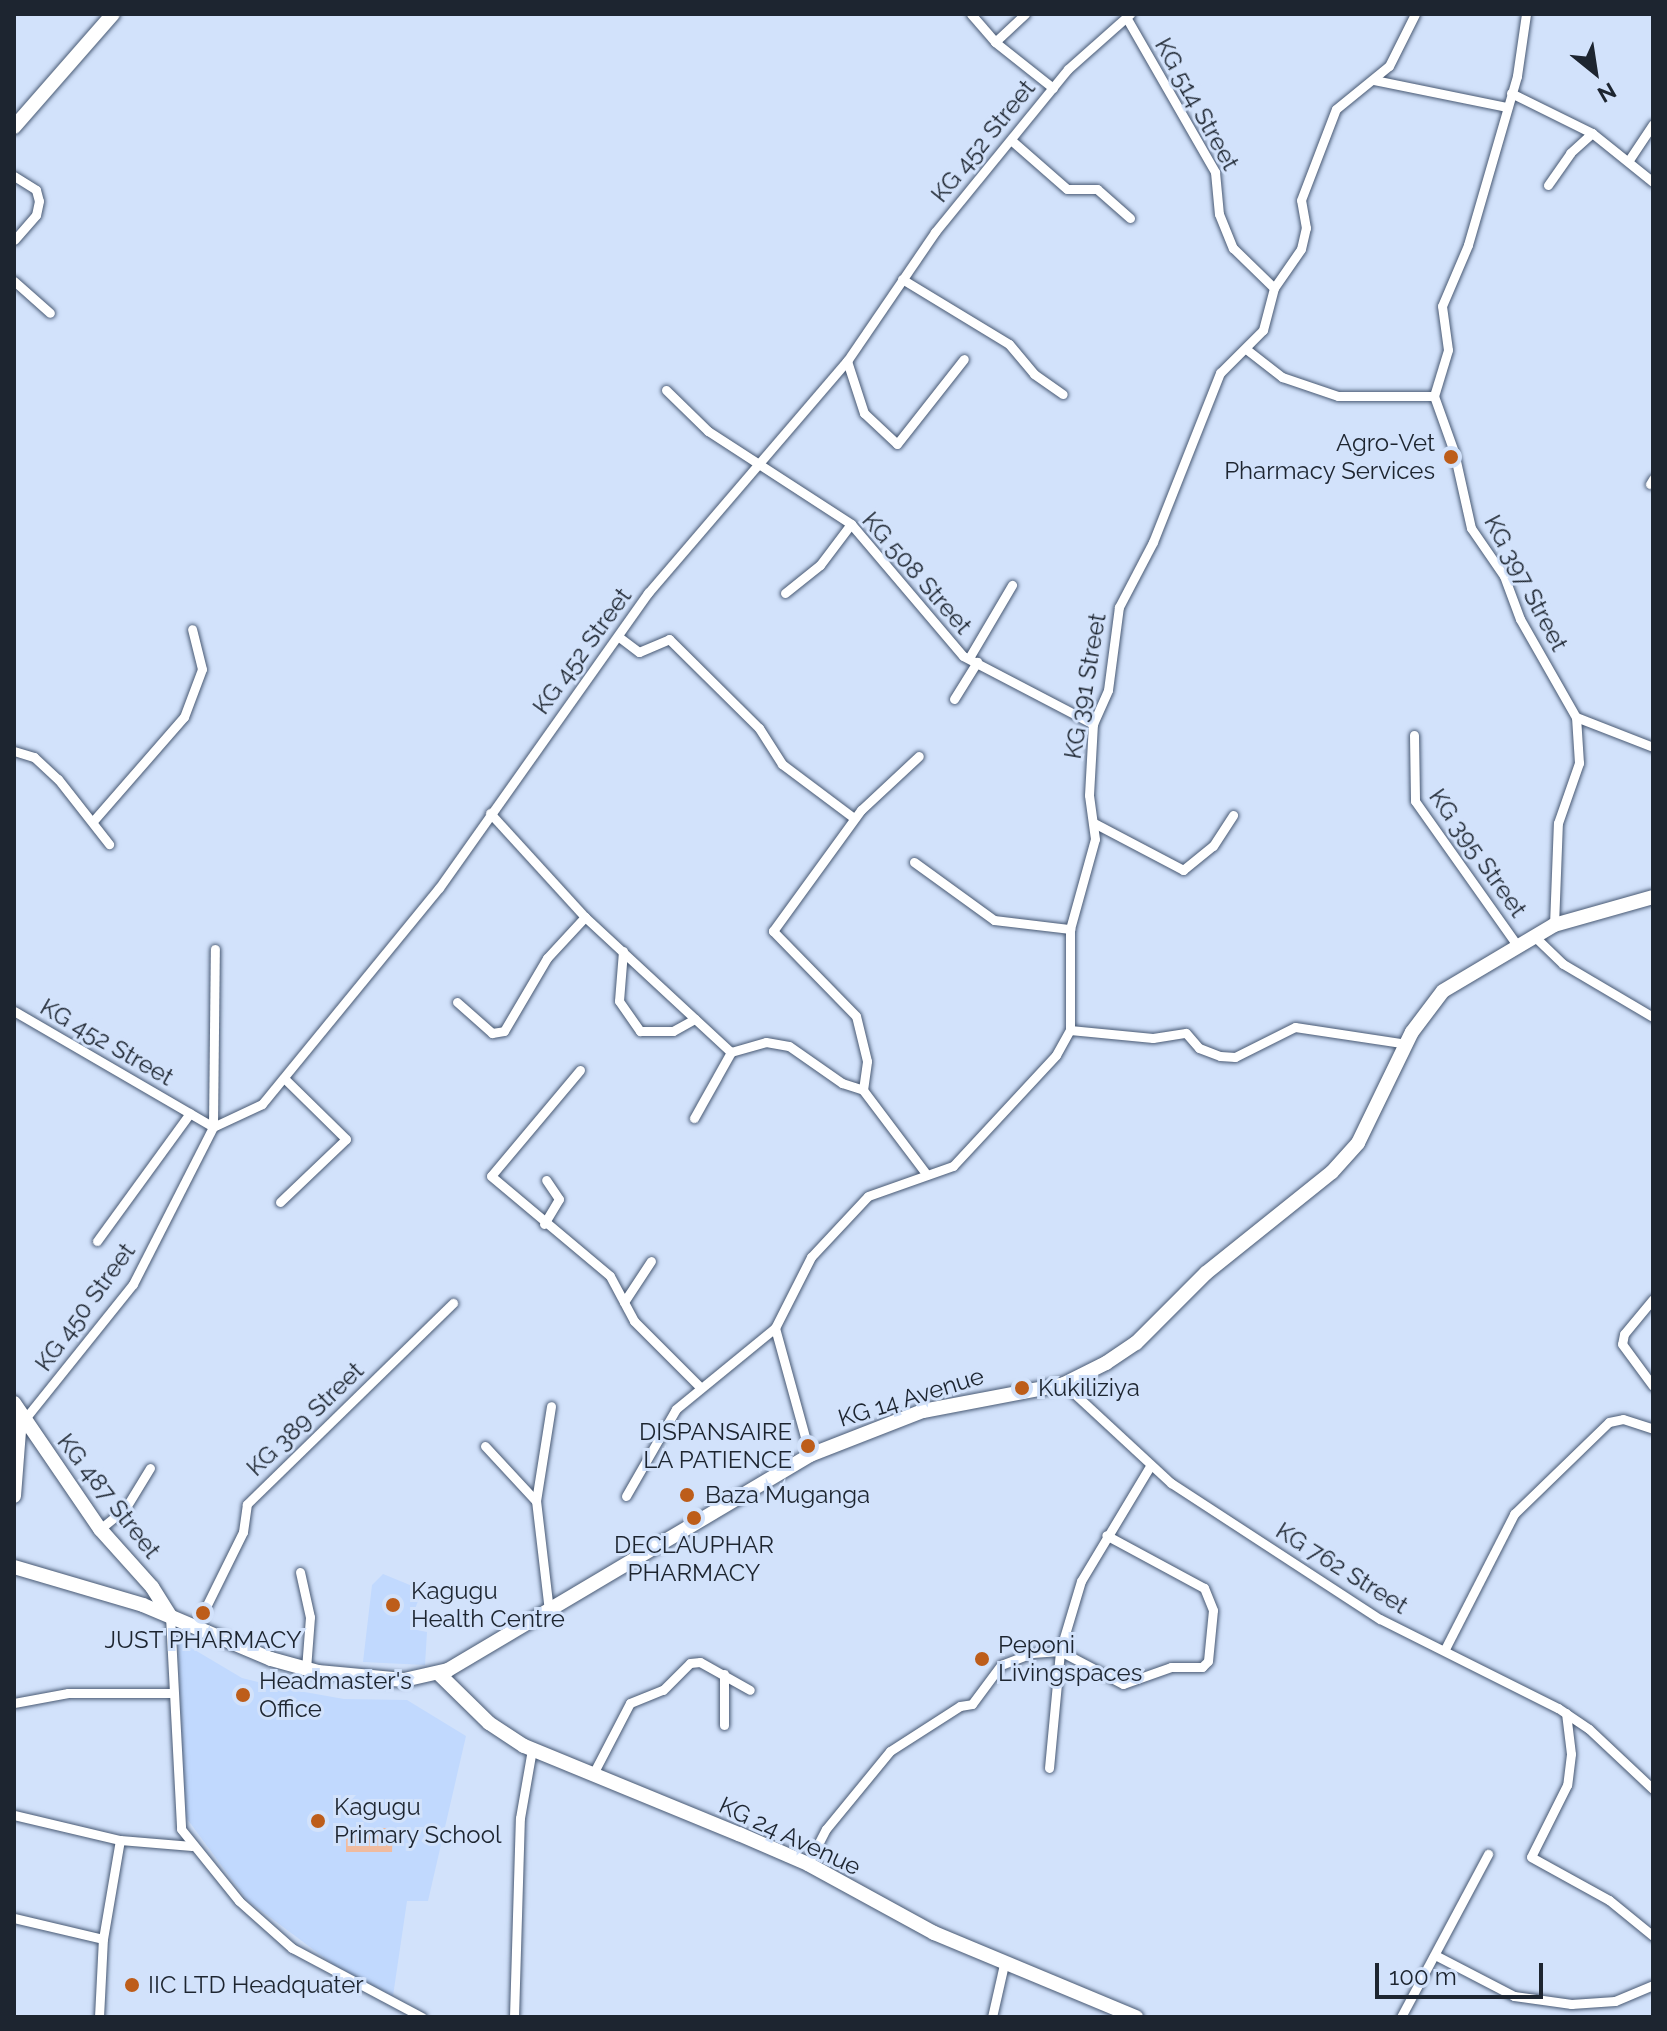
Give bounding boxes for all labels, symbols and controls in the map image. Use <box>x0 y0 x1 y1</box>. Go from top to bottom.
north arrow <box>1555 32 1635 112</box>
street label: KG 514 Street <box>1149 33 1245 175</box>
street label: KG 452 Street <box>925 74 1041 208</box>
text: N <box>1593 77 1621 108</box>
place label: Agro-Vet Pharmacy Services <box>1223 429 1435 485</box>
marker: Agro-Vet Pharmacy Services <box>1442 448 1460 466</box>
street label: KG 508 Street <box>856 506 978 640</box>
street label: KG 397 Street <box>1478 510 1574 656</box>
street label: KG 452 Street <box>527 582 637 720</box>
street label: KG 391 Street <box>1058 611 1112 761</box>
street label: KG 395 Street <box>1423 783 1533 923</box>
street label: KG 452 Street <box>35 992 179 1092</box>
street label: KG 450 Street <box>29 1237 141 1377</box>
street label: KG 389 Street <box>240 1356 370 1482</box>
street label: KG 14 Avenue <box>834 1361 988 1433</box>
place label: Kukiliziya <box>1038 1374 1140 1402</box>
marker: Kukiliziya <box>1013 1379 1031 1397</box>
place label: DISPANSAIRE LA PATIENCE <box>639 1418 792 1474</box>
street label: KG 487 Street <box>51 1428 167 1564</box>
marker: DISPANSAIRE LA PATIENCE <box>799 1437 817 1455</box>
place label: Baza Muganga <box>705 1481 870 1509</box>
marker: Baza Muganga <box>676 1484 698 1506</box>
marker: DECLAUPHAR PHARMACY <box>685 1509 703 1527</box>
street label: KG 762 Street <box>1271 1516 1413 1620</box>
place label: DECLAUPHAR PHARMACY <box>614 1531 774 1587</box>
place label: Kagugu Health Centre <box>411 1577 565 1633</box>
marker: Kagugu Health Centre <box>382 1594 404 1616</box>
marker: JUST PHARMACY <box>194 1604 212 1622</box>
place label: JUST PHARMACY <box>104 1626 302 1654</box>
place label: Peponi Livingspaces <box>998 1631 1142 1687</box>
marker: Peponi Livingspaces <box>973 1650 991 1668</box>
place label: Headmaster's Office <box>259 1667 412 1723</box>
marker: Headmaster's Office <box>234 1686 252 1704</box>
street label: KG 24 Avenue <box>714 1790 866 1882</box>
place label: Kagugu Primary School <box>334 1793 502 1849</box>
marker: Kagugu Primary School <box>309 1812 327 1830</box>
scale bar <box>1379 1947 1547 1997</box>
text: 100 m <box>1389 1962 1457 1991</box>
place label: IIC LTD Headquater <box>148 1971 364 1999</box>
marker: IIC LTD Headquater <box>123 1976 141 1994</box>

